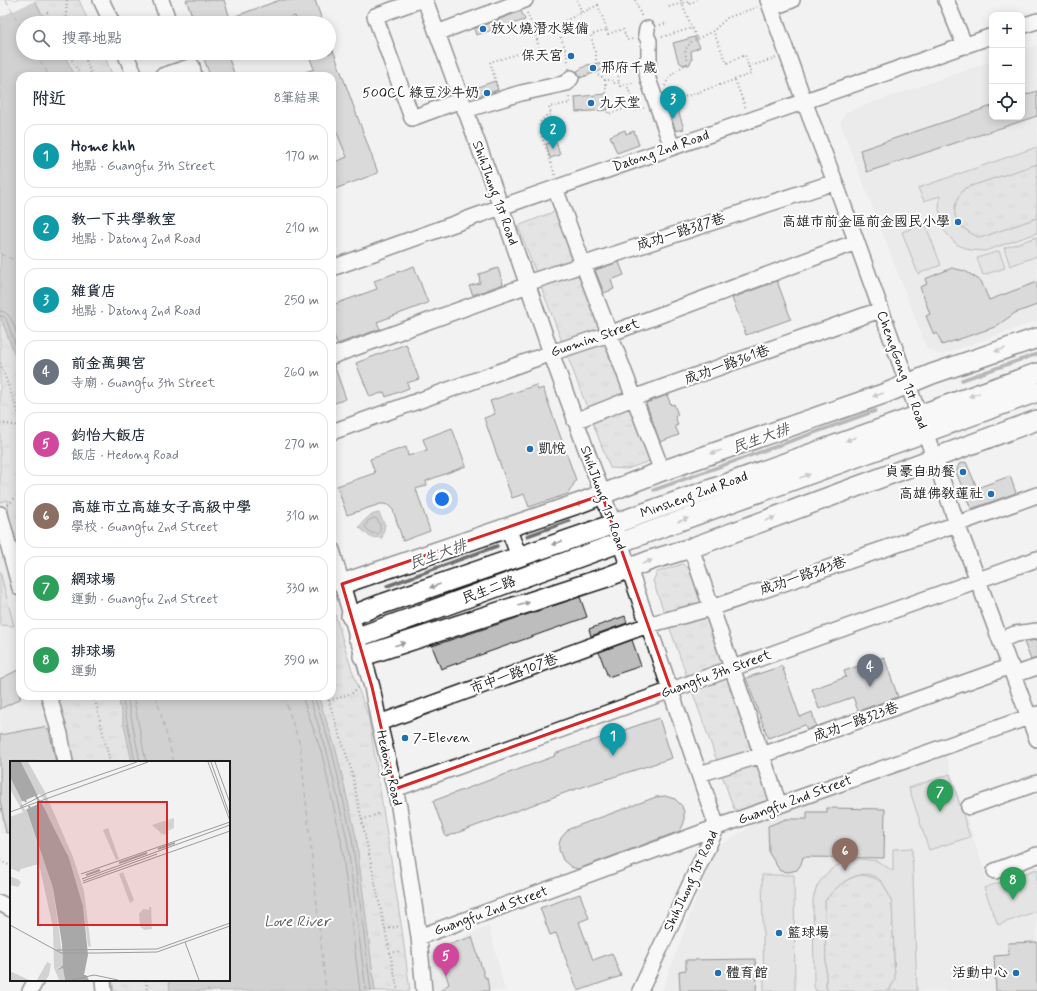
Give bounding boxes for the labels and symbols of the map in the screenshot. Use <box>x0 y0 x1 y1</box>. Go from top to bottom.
place label: 放火燒潛水裝備 <box>491 20 589 38</box>
marker: 放火燒潛水裝備 <box>478 24 488 34</box>
place label: 保天宮 <box>521 47 563 65</box>
marker: 保天宮 <box>566 51 576 61</box>
place label: 邢府千歲 <box>601 59 657 77</box>
marker: 邢府千歲 <box>588 63 598 73</box>
place label: 500CC 綠豆沙牛奶 <box>362 84 479 102</box>
pin: 3 <box>660 86 686 119</box>
marker: 500CC 綠豆沙牛奶 <box>482 88 492 98</box>
place label: 九天堂 <box>599 94 641 112</box>
marker: 九天堂 <box>586 98 596 108</box>
pin: 2 <box>540 116 566 149</box>
street label: Datong 2nd Road <box>610 126 712 176</box>
street label: ShihJhong 1st Road <box>466 138 522 249</box>
street label: 成功一路387巷 <box>635 209 728 255</box>
place label: 高雄市前金區前金國民小學 <box>782 213 950 231</box>
marker: 高雄市前金區前金國民小學 <box>953 217 963 227</box>
street label: ChengGong 1st Road <box>872 308 932 432</box>
street label: Guomin Street <box>548 314 642 362</box>
street label: 成功一路361巷 <box>682 341 773 389</box>
one-way arrow <box>994 348 1006 354</box>
one-way arrow <box>967 392 979 398</box>
one-way arrow <box>872 393 884 399</box>
water label: 民生大排 <box>729 419 794 459</box>
one-way arrow <box>845 436 857 442</box>
place label: 凱悅 <box>538 440 566 458</box>
street label: ShihJhong 1st Road <box>574 443 630 554</box>
marker: 凱悅 <box>525 444 535 454</box>
one-way arrow <box>709 450 721 456</box>
place label: 貞豪自助餐 <box>885 463 955 481</box>
street label: Minsheng 2nd Road <box>638 467 751 525</box>
marker: 貞豪自助餐 <box>958 467 968 477</box>
one-way arrow <box>800 473 812 479</box>
place label: 高雄佛教蓮社 <box>899 485 983 503</box>
your location <box>432 489 452 509</box>
marker: 高雄佛教蓮社 <box>986 489 996 499</box>
one-way arrow <box>575 500 587 506</box>
one-way arrow <box>764 515 776 521</box>
one-way arrow <box>677 516 689 522</box>
water label: 民生大排 <box>406 535 471 575</box>
one-way arrow <box>551 541 563 547</box>
street label: 成功一路343巷 <box>757 552 850 599</box>
one-way arrow <box>641 558 653 564</box>
street label: 民生二路 <box>460 572 518 608</box>
one-way arrow <box>428 583 440 589</box>
one-way arrow <box>518 601 530 607</box>
one-way arrow <box>395 641 407 647</box>
street label: Guangfu 3th Street <box>658 645 775 703</box>
street label: 市中一路107巷 <box>468 649 561 698</box>
pin: 4 <box>857 654 883 687</box>
street label: 成功一路323巷 <box>811 698 902 746</box>
pin: 1 <box>600 723 626 756</box>
street label: Hedong Road <box>372 728 406 808</box>
place label: 7-Eleven <box>413 729 471 747</box>
marker: 7-Eleven <box>400 733 410 743</box>
inset map <box>10 761 230 981</box>
street label: Guangfu 2nd Street <box>736 771 855 830</box>
pin: 7 <box>927 779 953 812</box>
street label: ShihJhong 1st Road <box>660 827 724 936</box>
pin: 6 <box>832 838 858 871</box>
pin: 8 <box>1000 867 1026 900</box>
street label: Guangfu 2nd Street <box>432 882 551 941</box>
water label: Love River <box>264 912 332 932</box>
place label: 籃球場 <box>787 924 829 942</box>
marker: 籃球場 <box>774 928 784 938</box>
pin: 5 <box>433 943 459 976</box>
place label: 體育館 <box>726 964 768 982</box>
place label: 活動中心 <box>952 964 1008 982</box>
marker: 體育館 <box>713 968 723 978</box>
marker: 活動中心 <box>1011 968 1021 978</box>

